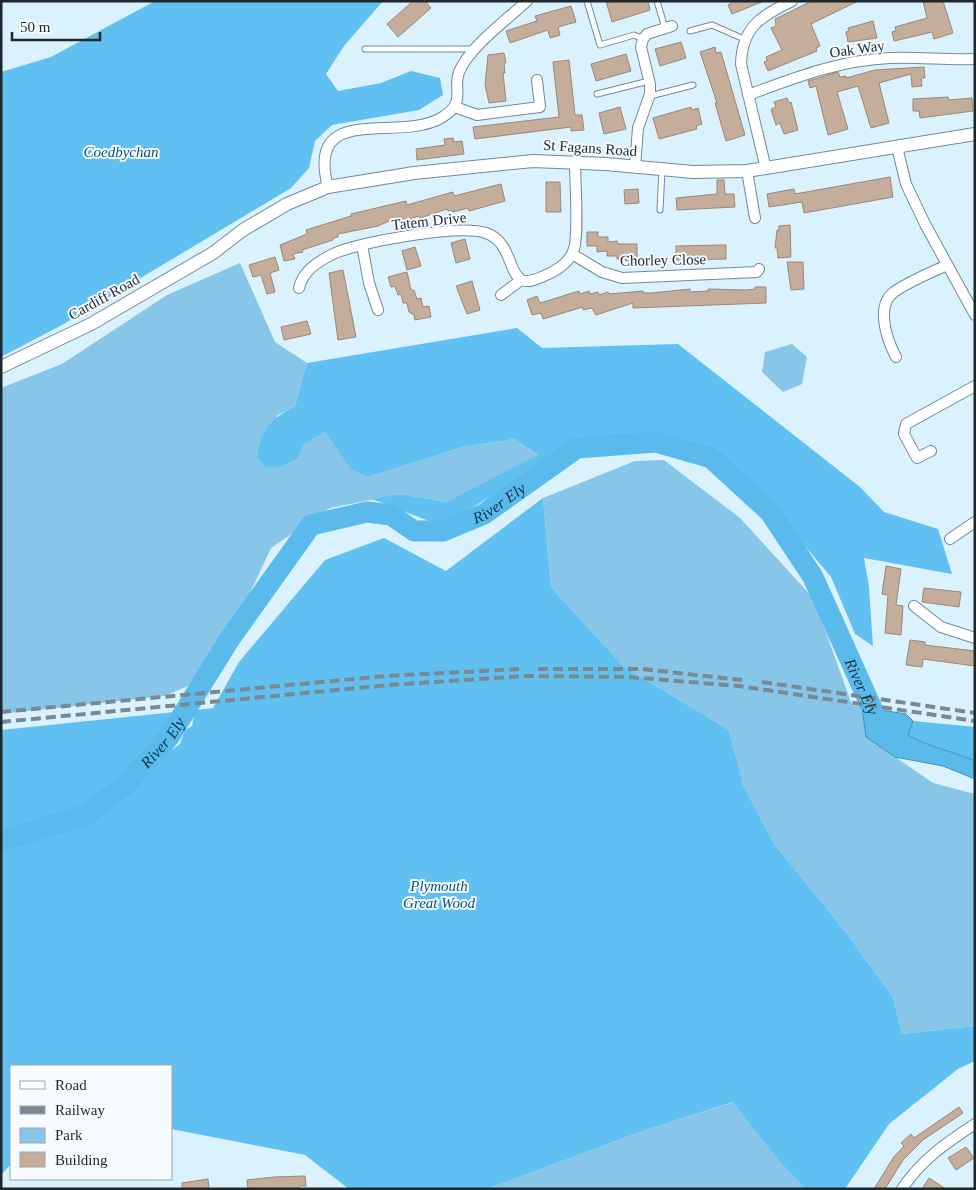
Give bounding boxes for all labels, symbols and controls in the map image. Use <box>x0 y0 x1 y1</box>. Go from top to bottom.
scale bar <box>12 10 100 42</box>
text: 50 m <box>20 19 51 35</box>
street label: Oak Way <box>828 37 886 61</box>
street label: St Fagans Road <box>542 137 638 159</box>
park label: Coedbychan <box>84 144 158 160</box>
street label: Tatem Drive <box>391 209 468 233</box>
street label: Chorley Close <box>620 251 707 269</box>
street label: Cardiff Road <box>66 271 143 323</box>
water label: River Ely <box>469 479 530 527</box>
water label: River Ely <box>841 655 882 719</box>
water label: River Ely <box>137 713 189 772</box>
park label: Plymouth Great Wood <box>403 878 475 911</box>
legend <box>10 1065 172 1180</box>
text: Road <box>55 1077 87 1093</box>
text: Railway <box>55 1102 105 1118</box>
text: Park <box>55 1127 83 1143</box>
text: Building <box>55 1152 108 1168</box>

